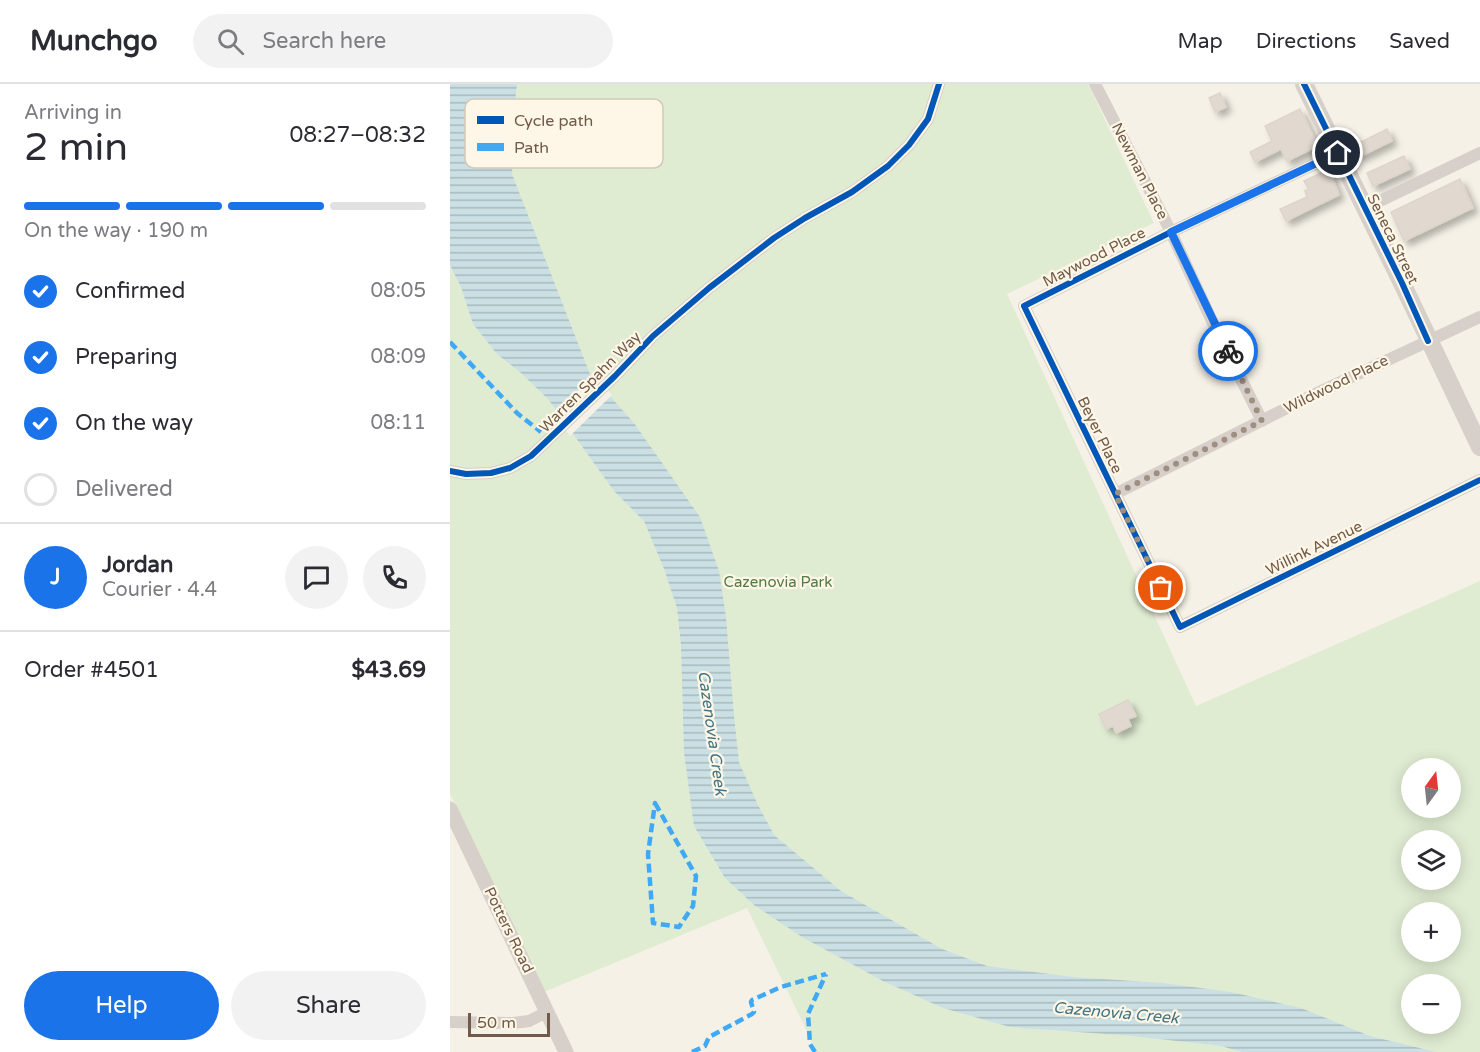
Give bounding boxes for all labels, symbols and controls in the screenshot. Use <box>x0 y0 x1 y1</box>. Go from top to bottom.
search box <box>193 14 613 68</box>
text: Munchgo <box>30 24 157 58</box>
icon: search <box>214 25 247 58</box>
text: Search here <box>262 28 386 54</box>
text: Map <box>1177 29 1223 54</box>
text: Directions <box>1256 29 1356 54</box>
text: Saved <box>1389 29 1450 54</box>
legend <box>465 99 663 168</box>
text: Arriving in <box>24 101 122 125</box>
text: Cycle path <box>514 111 593 131</box>
street label: Newman Place <box>1108 120 1172 222</box>
text: 08:27–08:32 <box>289 122 426 148</box>
text: 2 min <box>24 124 128 171</box>
pin <box>1312 127 1363 178</box>
icon: home <box>1321 136 1354 169</box>
text: Path <box>514 138 549 158</box>
street label: Seneca Street <box>1363 191 1423 287</box>
text: On the way · 190 m <box>24 219 208 243</box>
street label: Maywood Place <box>1040 223 1148 291</box>
icon: check <box>24 275 57 308</box>
text: Confirmed <box>75 278 185 304</box>
text: 08:05 <box>371 279 426 303</box>
courier <box>1198 321 1258 381</box>
street label: Warren Spahn Way <box>536 328 644 436</box>
icon: bike <box>1212 335 1245 368</box>
icon: check <box>24 341 57 374</box>
text: Preparing <box>75 344 178 370</box>
text: 08:09 <box>371 345 426 369</box>
street label: Wildwood Place <box>1281 351 1391 417</box>
street label: Beyer Place <box>1074 394 1126 476</box>
icon: check <box>24 407 57 440</box>
text: On the way <box>75 410 193 436</box>
text: 08:11 <box>371 411 426 435</box>
text: Delivered <box>75 476 173 502</box>
street label: Willink Avenue <box>1263 517 1365 579</box>
button: chat <box>285 546 348 609</box>
button: phone <box>363 546 426 609</box>
text: Jordan <box>102 552 173 578</box>
pin <box>1135 562 1186 613</box>
text: J <box>50 564 61 590</box>
icon: bag <box>1144 571 1177 604</box>
park label: Cazenovia Park <box>723 573 833 591</box>
text: Courier · 4.4 <box>102 578 217 602</box>
text: Order #4501 <box>24 657 159 683</box>
text: $43.69 <box>351 657 426 683</box>
water label: Cazenovia Creek <box>693 669 731 798</box>
north arrow <box>1401 758 1461 818</box>
map controls <box>1401 758 1461 1034</box>
button: layers <box>1401 830 1461 890</box>
street label: Potters Road <box>480 884 538 976</box>
button: + <box>1401 902 1461 962</box>
button: Help <box>24 971 219 1040</box>
button: Share <box>231 971 426 1040</box>
button: − <box>1401 974 1461 1034</box>
water label: Cazenovia Creek <box>1052 998 1181 1029</box>
scale bar <box>468 1010 550 1038</box>
text: 50 m <box>477 1013 516 1033</box>

